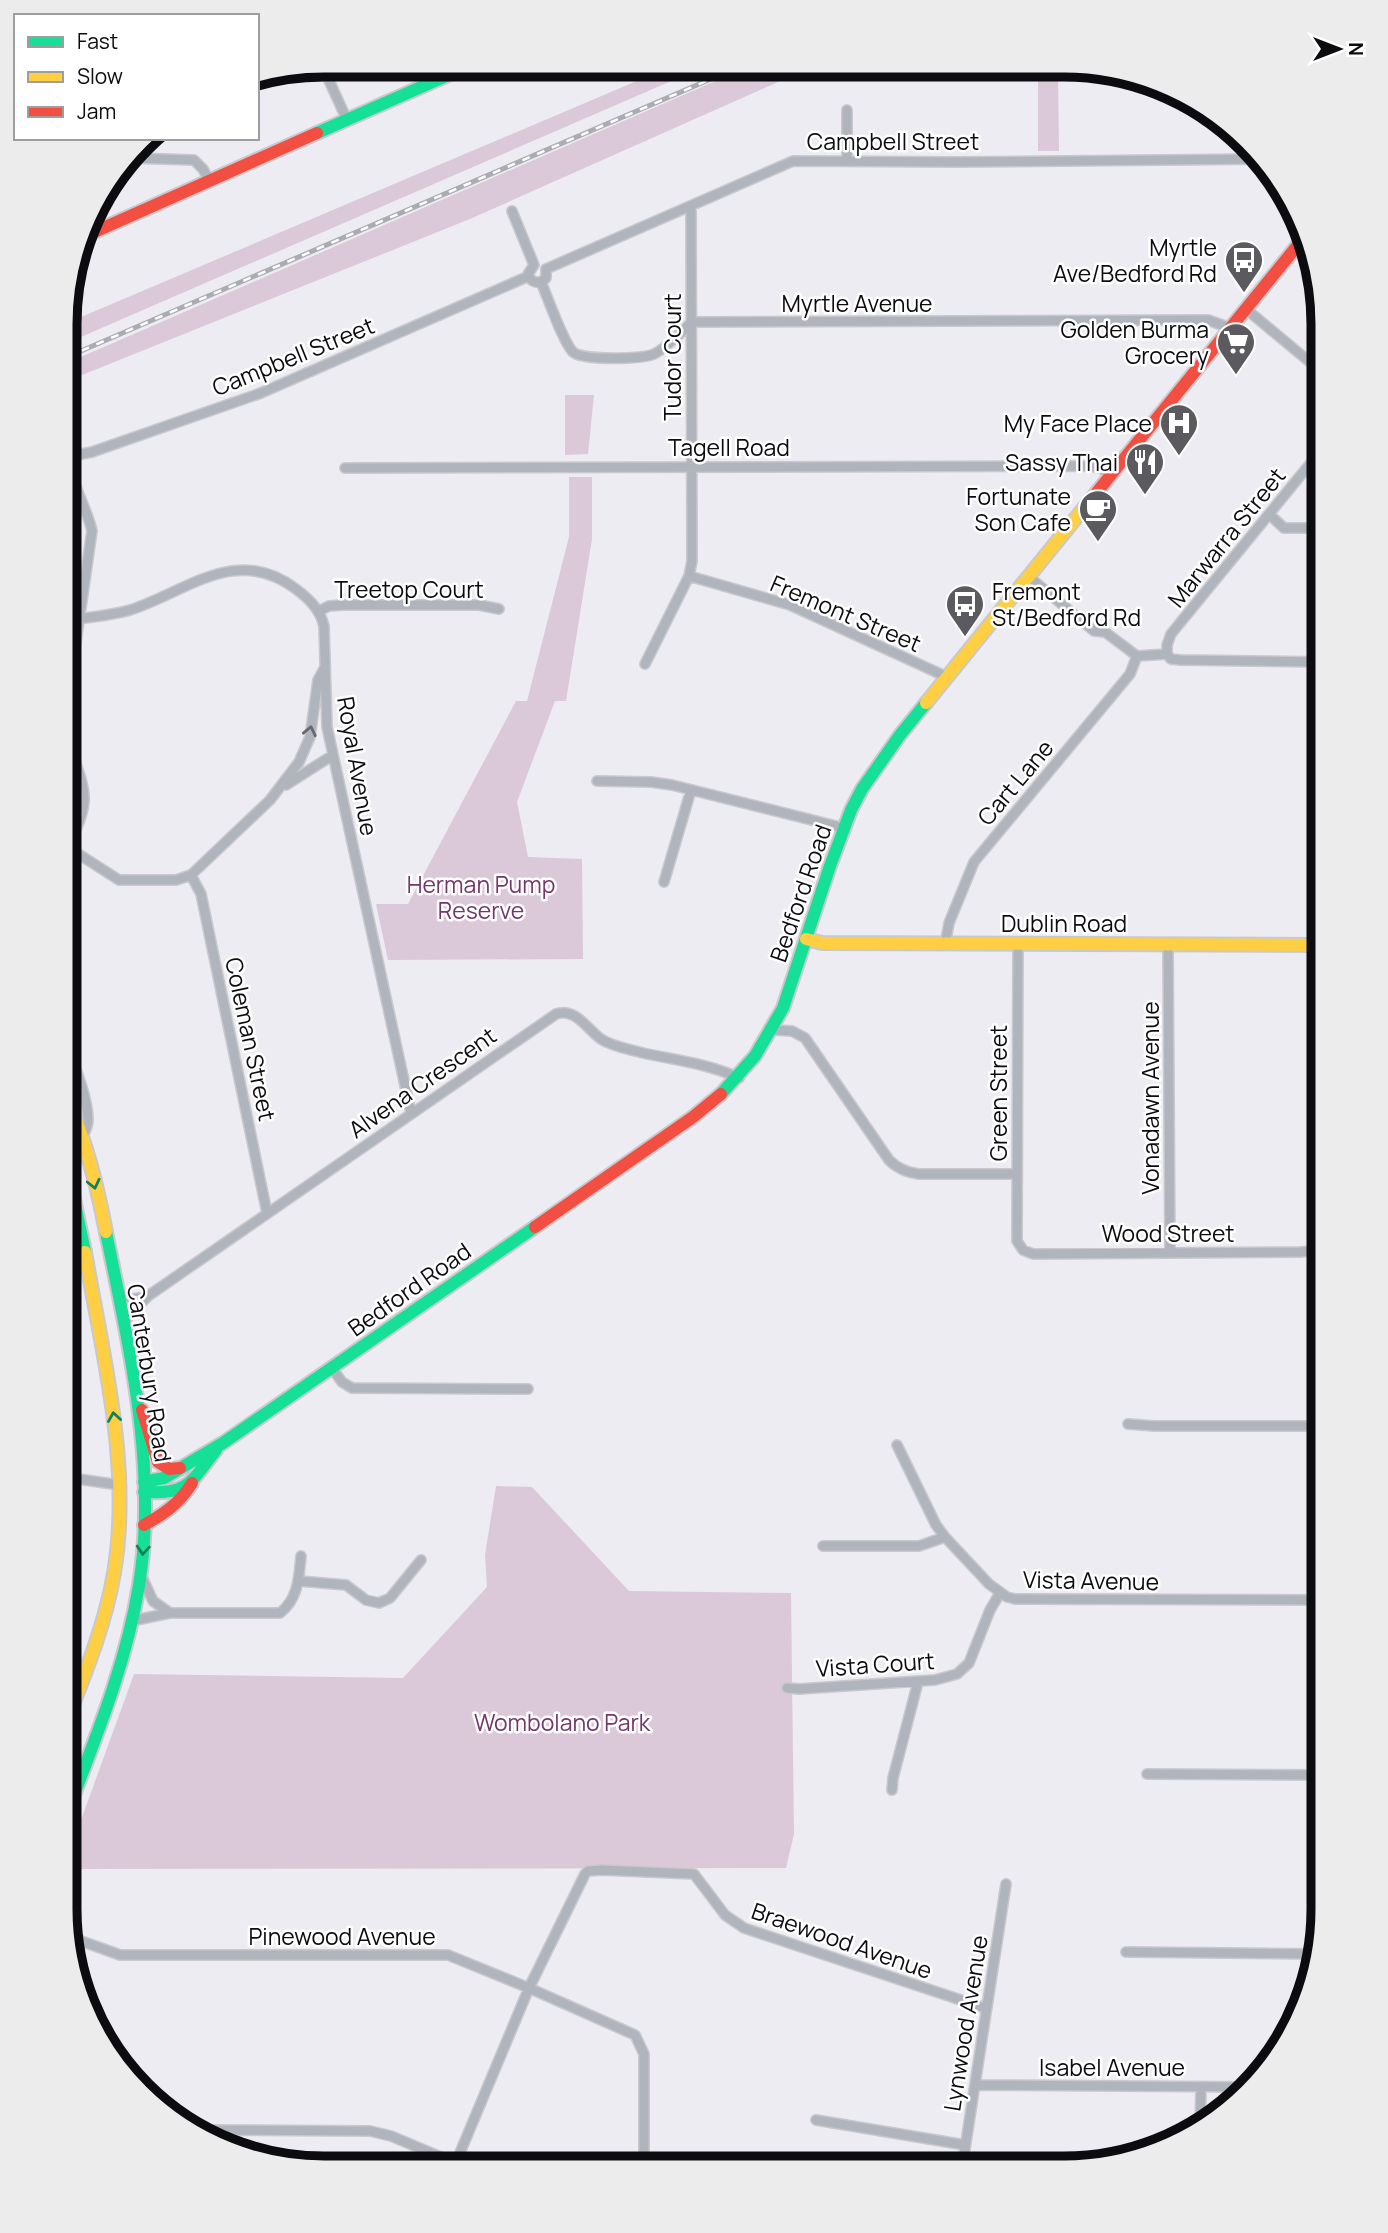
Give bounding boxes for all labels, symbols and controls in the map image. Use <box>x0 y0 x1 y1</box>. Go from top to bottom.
legend <box>14 14 259 140</box>
north arrow <box>1304 14 1374 84</box>
text: Fast <box>77 27 118 55</box>
text: N <box>1343 42 1369 56</box>
text: Slow <box>77 62 123 90</box>
text: Jam <box>77 97 116 125</box>
street label: Campbell Street <box>807 125 979 157</box>
place label: Myrtle Ave/Bedford Rd <box>1053 231 1217 289</box>
bus stop icon: Myrtle Ave/Bedford Rd <box>1223 239 1265 294</box>
street label: Myrtle Avenue <box>781 287 933 319</box>
street label: Tudor Court <box>656 293 688 421</box>
street label: Campbell Street <box>207 309 379 403</box>
place label: Golden Burma Grocery <box>1060 313 1209 371</box>
supermarket icon: Golden Burma Grocery <box>1215 321 1257 376</box>
hospital icon: My Face Place <box>1158 402 1200 457</box>
place label: My Face Place <box>1004 407 1152 439</box>
street label: Tagell Road <box>668 431 790 463</box>
restaurant icon: Sassy Thai <box>1124 441 1166 496</box>
place label: Sassy Thai <box>1005 446 1118 478</box>
street label: Marwarra Street <box>1160 460 1292 614</box>
place label: Fortunate Son Cafe <box>966 480 1071 538</box>
cafe icon: Fortunate Son Cafe <box>1077 488 1119 543</box>
street label: Fremont Street <box>766 567 926 659</box>
street label: Treetop Court <box>334 573 484 605</box>
place label: Fremont St/Bedford Rd <box>992 575 1141 633</box>
bus stop icon: Fremont St/Bedford Rd <box>944 583 986 638</box>
street label: Royal Avenue <box>330 694 386 838</box>
one-way arrow <box>302 725 317 737</box>
street label: Cart Lane <box>970 732 1060 832</box>
street label: Bedford Road <box>762 820 838 966</box>
park label: Herman Pump Reserve <box>407 868 555 926</box>
street label: Dublin Road <box>1001 907 1127 939</box>
street label: Coleman Street <box>218 954 284 1124</box>
street label: Vonadawn Avenue <box>1134 1001 1166 1195</box>
street label: Alvena Crescent <box>342 1019 502 1145</box>
street label: Green Street <box>982 1025 1014 1161</box>
one-way arrow <box>86 1178 100 1190</box>
street label: Wood Street <box>1101 1217 1235 1249</box>
street label: Bedford Road <box>341 1235 477 1343</box>
street label: Canterbury Road <box>120 1282 180 1464</box>
one-way arrow <box>107 1411 122 1423</box>
one-way arrow <box>136 1545 151 1556</box>
street label: Vista Avenue <box>1023 1563 1159 1597</box>
street label: Vista Court <box>815 1644 935 1684</box>
park label: Wombolano Park <box>474 1706 651 1738</box>
street label: Braewood Avenue <box>747 1894 937 1986</box>
street label: Pinewood Avenue <box>248 1920 436 1952</box>
street label: Lynwood Avenue <box>935 1933 995 2113</box>
street label: Isabel Avenue <box>1039 2051 1185 2083</box>

